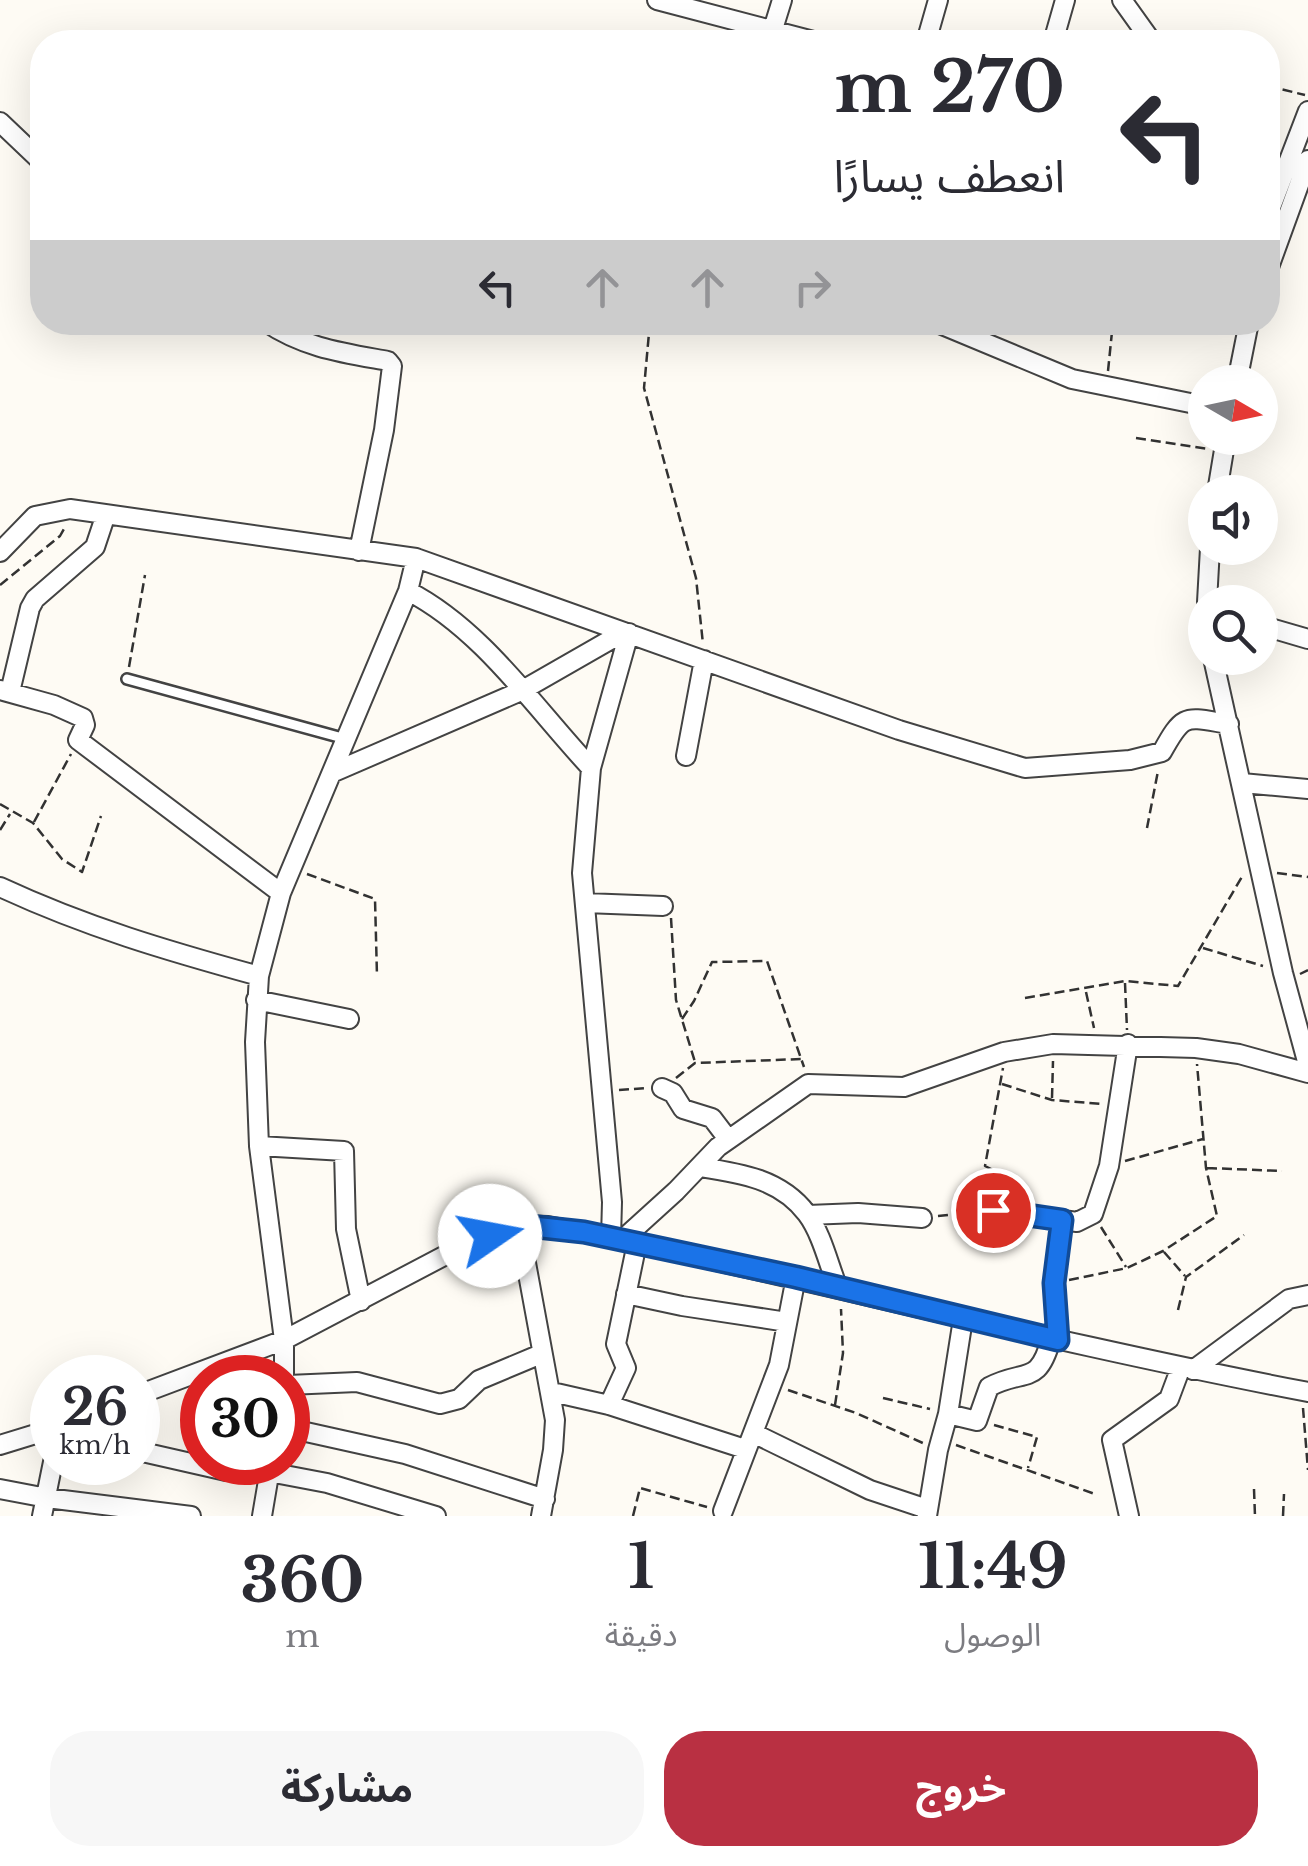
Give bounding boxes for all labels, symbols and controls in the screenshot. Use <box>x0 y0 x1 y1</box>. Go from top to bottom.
text: 270 m <box>834 44 1065 131</box>
icon: left <box>1100 70 1230 200</box>
text: انعطف يسارًا <box>834 148 1065 204</box>
icon: left <box>470 260 525 315</box>
icon: ahead <box>575 260 630 315</box>
icon: ahead <box>680 260 735 315</box>
icon: right <box>785 260 840 315</box>
north arrow <box>1188 365 1278 455</box>
map controls <box>1188 365 1278 675</box>
button: sound <box>1188 475 1278 565</box>
button: search <box>1188 585 1278 675</box>
pin <box>951 1168 1036 1253</box>
icon: arrive <box>966 1183 1021 1238</box>
position arrow <box>438 1184 542 1288</box>
speed limit sign: 30 <box>180 1355 310 1485</box>
text: 26 <box>62 1376 128 1439</box>
text: km/h <box>60 1430 130 1461</box>
text: 1 <box>628 1530 654 1604</box>
text: 11:49 <box>918 1530 1068 1604</box>
text: 360 <box>240 1544 364 1618</box>
text: دقيقة <box>605 1615 678 1655</box>
text: الوصول <box>944 1615 1041 1655</box>
text: m <box>285 1616 320 1656</box>
button: مشاركة <box>50 1731 644 1846</box>
button: خروج <box>664 1731 1258 1846</box>

